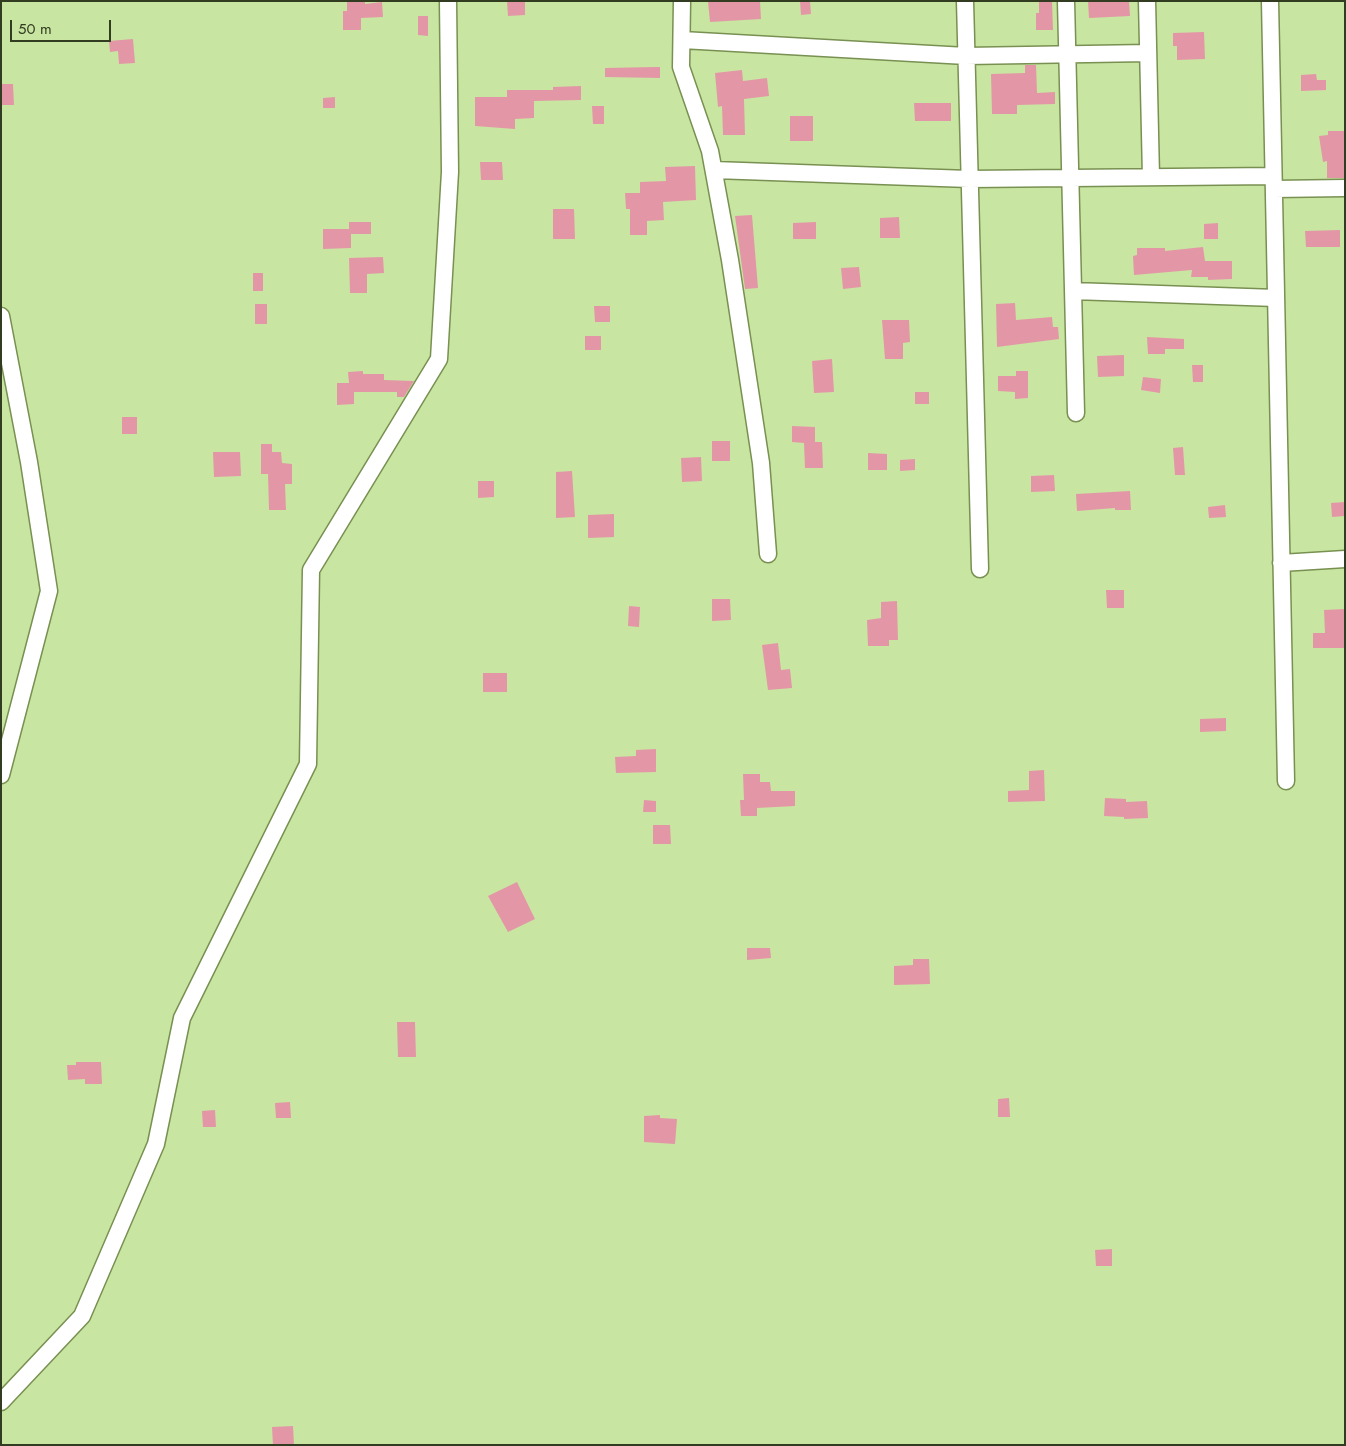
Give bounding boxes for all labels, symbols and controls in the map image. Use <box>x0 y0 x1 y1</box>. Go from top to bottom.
scale bar <box>12 10 114 42</box>
text: 50 m <box>18 18 52 40</box>

